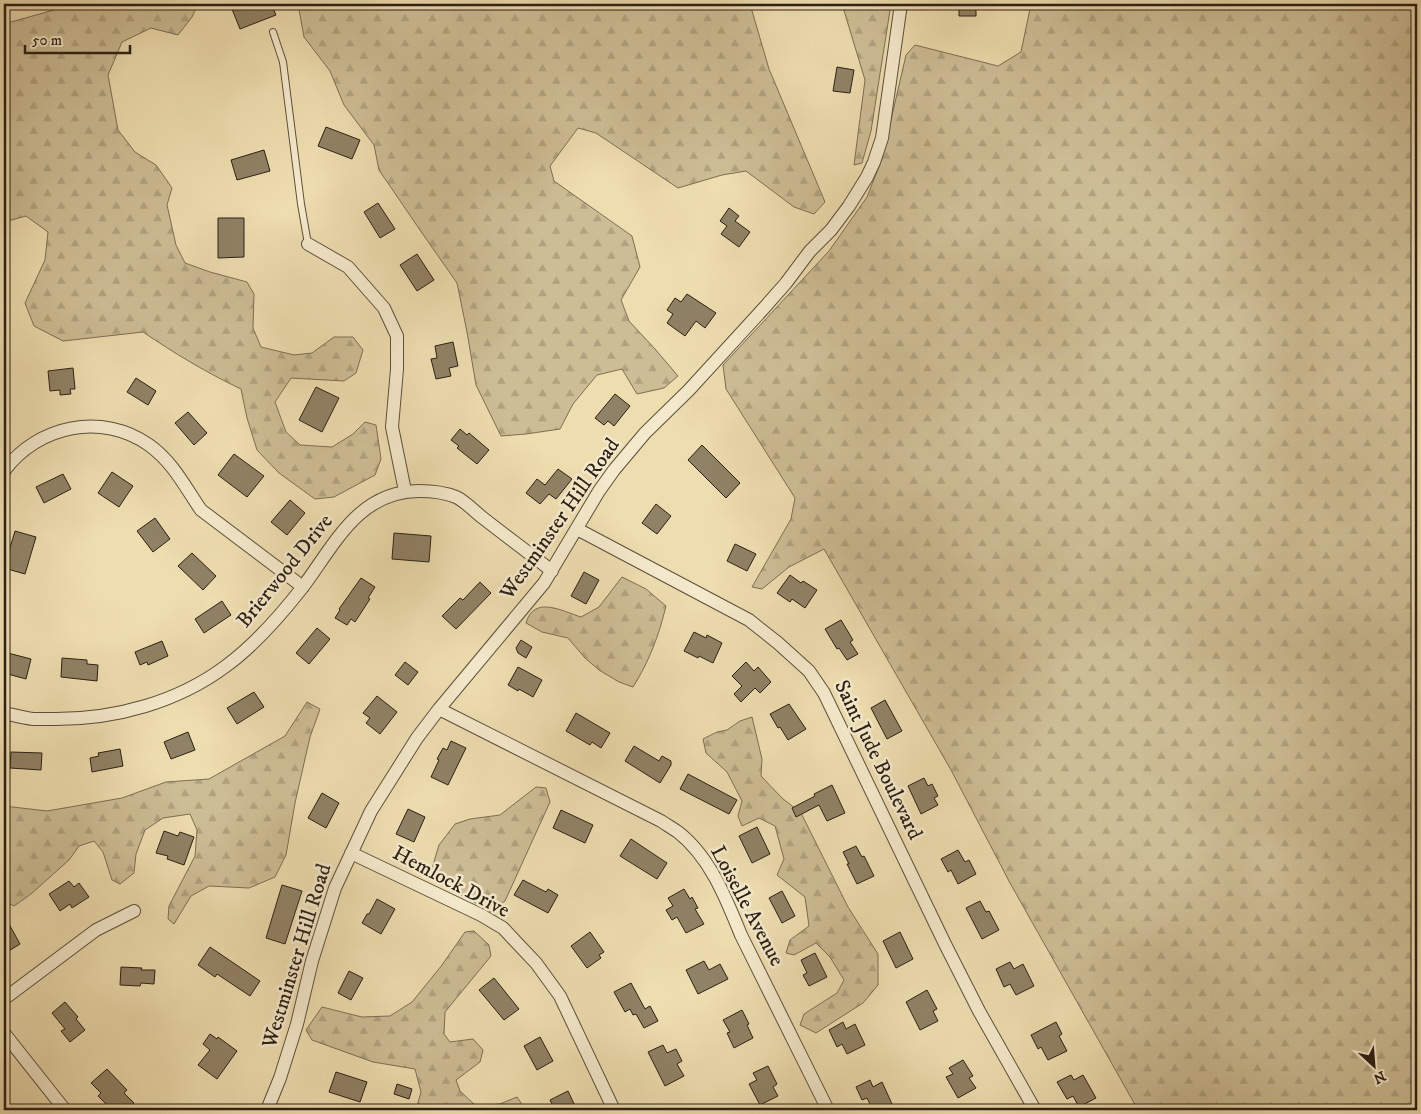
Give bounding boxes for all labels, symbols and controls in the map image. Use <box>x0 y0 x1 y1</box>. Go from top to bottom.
scale bar <box>25 22 130 54</box>
text: 50 m <box>32 31 62 50</box>
street label: Westminster Hill Road <box>494 433 626 606</box>
street label: Brierwood Drive <box>231 509 339 633</box>
street label: Saint Jude Boulevard <box>828 676 928 844</box>
street label: Hemlock Drive <box>388 840 514 924</box>
street label: Loiselle Avenue <box>704 841 790 971</box>
street label: Westminster Hill Road <box>256 860 338 1052</box>
north arrow <box>1348 1042 1398 1092</box>
text: N <box>1370 1066 1388 1088</box>

